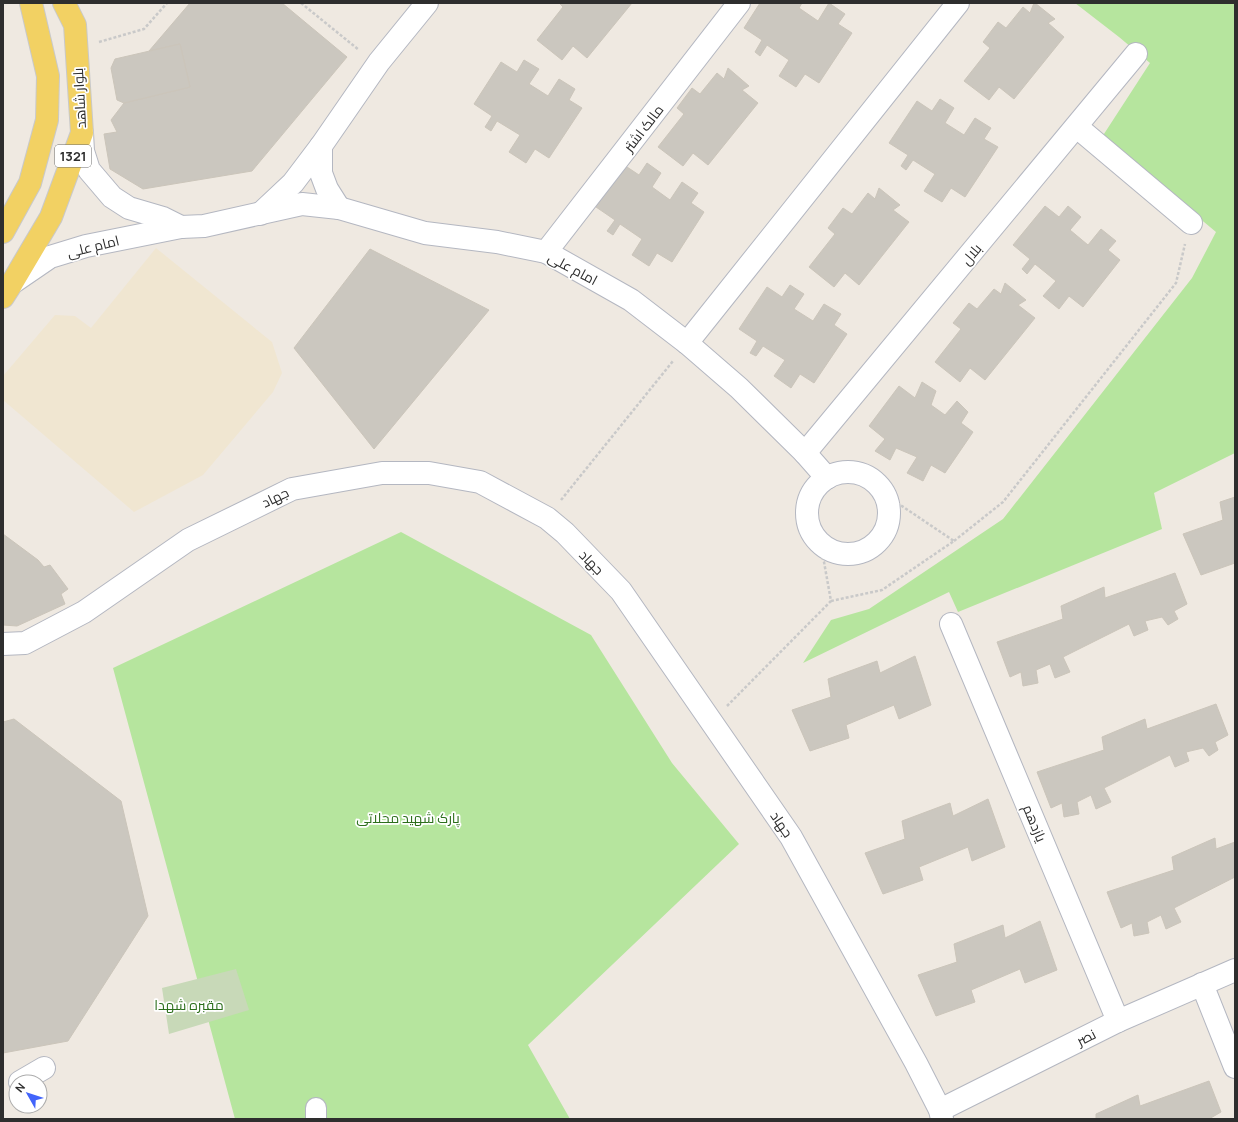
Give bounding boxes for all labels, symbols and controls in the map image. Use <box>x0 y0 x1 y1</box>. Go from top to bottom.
street label: بلوار شاهد <box>68 67 90 129</box>
street label: مالک اشتر <box>618 101 667 156</box>
road number: 1321 <box>55 145 91 167</box>
street label: امام علی <box>65 230 121 263</box>
street label: بلال <box>957 239 985 269</box>
street label: امام علی <box>544 247 601 290</box>
street label: جهاد <box>258 482 292 512</box>
street label: جهاد <box>575 545 609 579</box>
street label: یازدهم <box>1018 801 1051 845</box>
street label: جهاد <box>766 807 798 841</box>
park label: پارک شهید محلاتی <box>356 808 460 828</box>
park label: مقبره شهدا <box>154 995 224 1014</box>
street label: نصر <box>1072 1024 1099 1050</box>
north arrow <box>8 1074 48 1114</box>
text: N <box>12 1080 28 1095</box>

